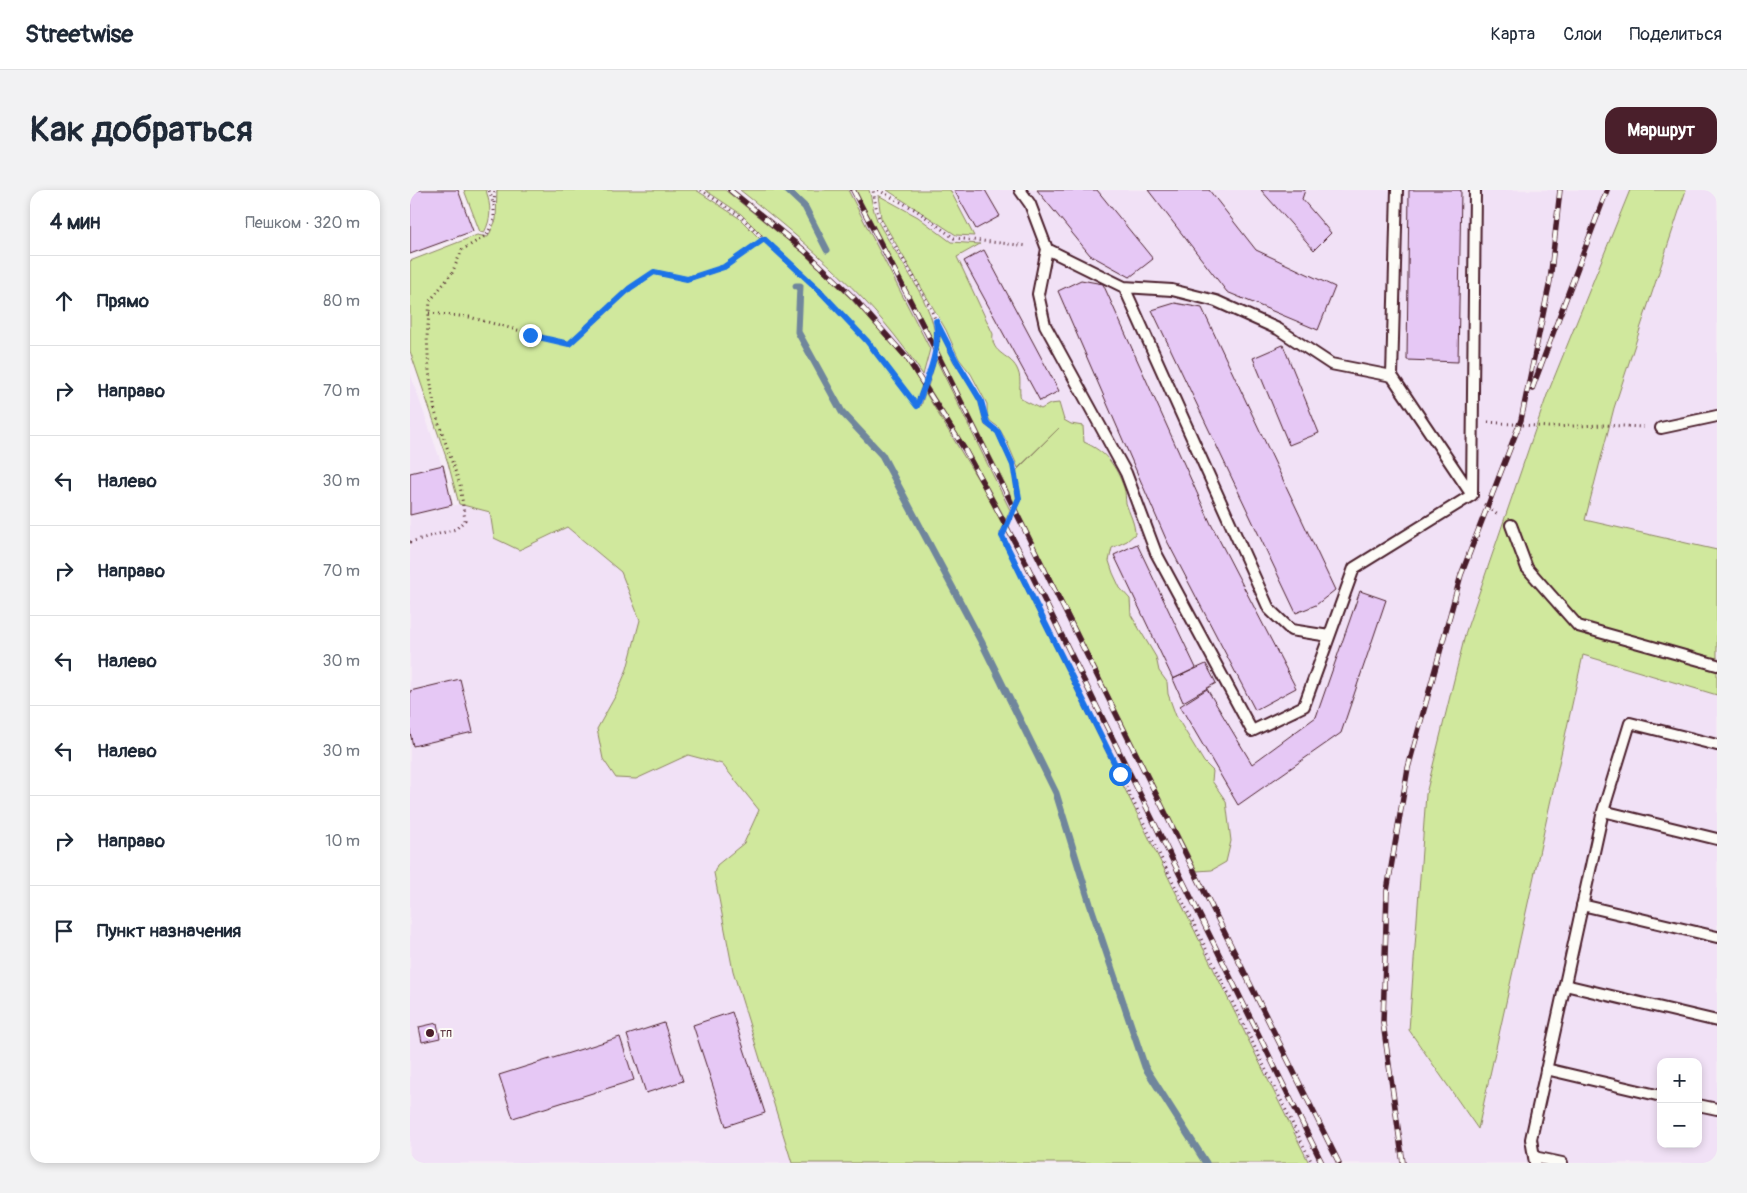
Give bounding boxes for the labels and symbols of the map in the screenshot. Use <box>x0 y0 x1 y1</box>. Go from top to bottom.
route end <box>519 324 542 347</box>
route start <box>1109 763 1132 786</box>
place label: тп <box>440 1026 452 1041</box>
marker: тп <box>424 1027 436 1039</box>

